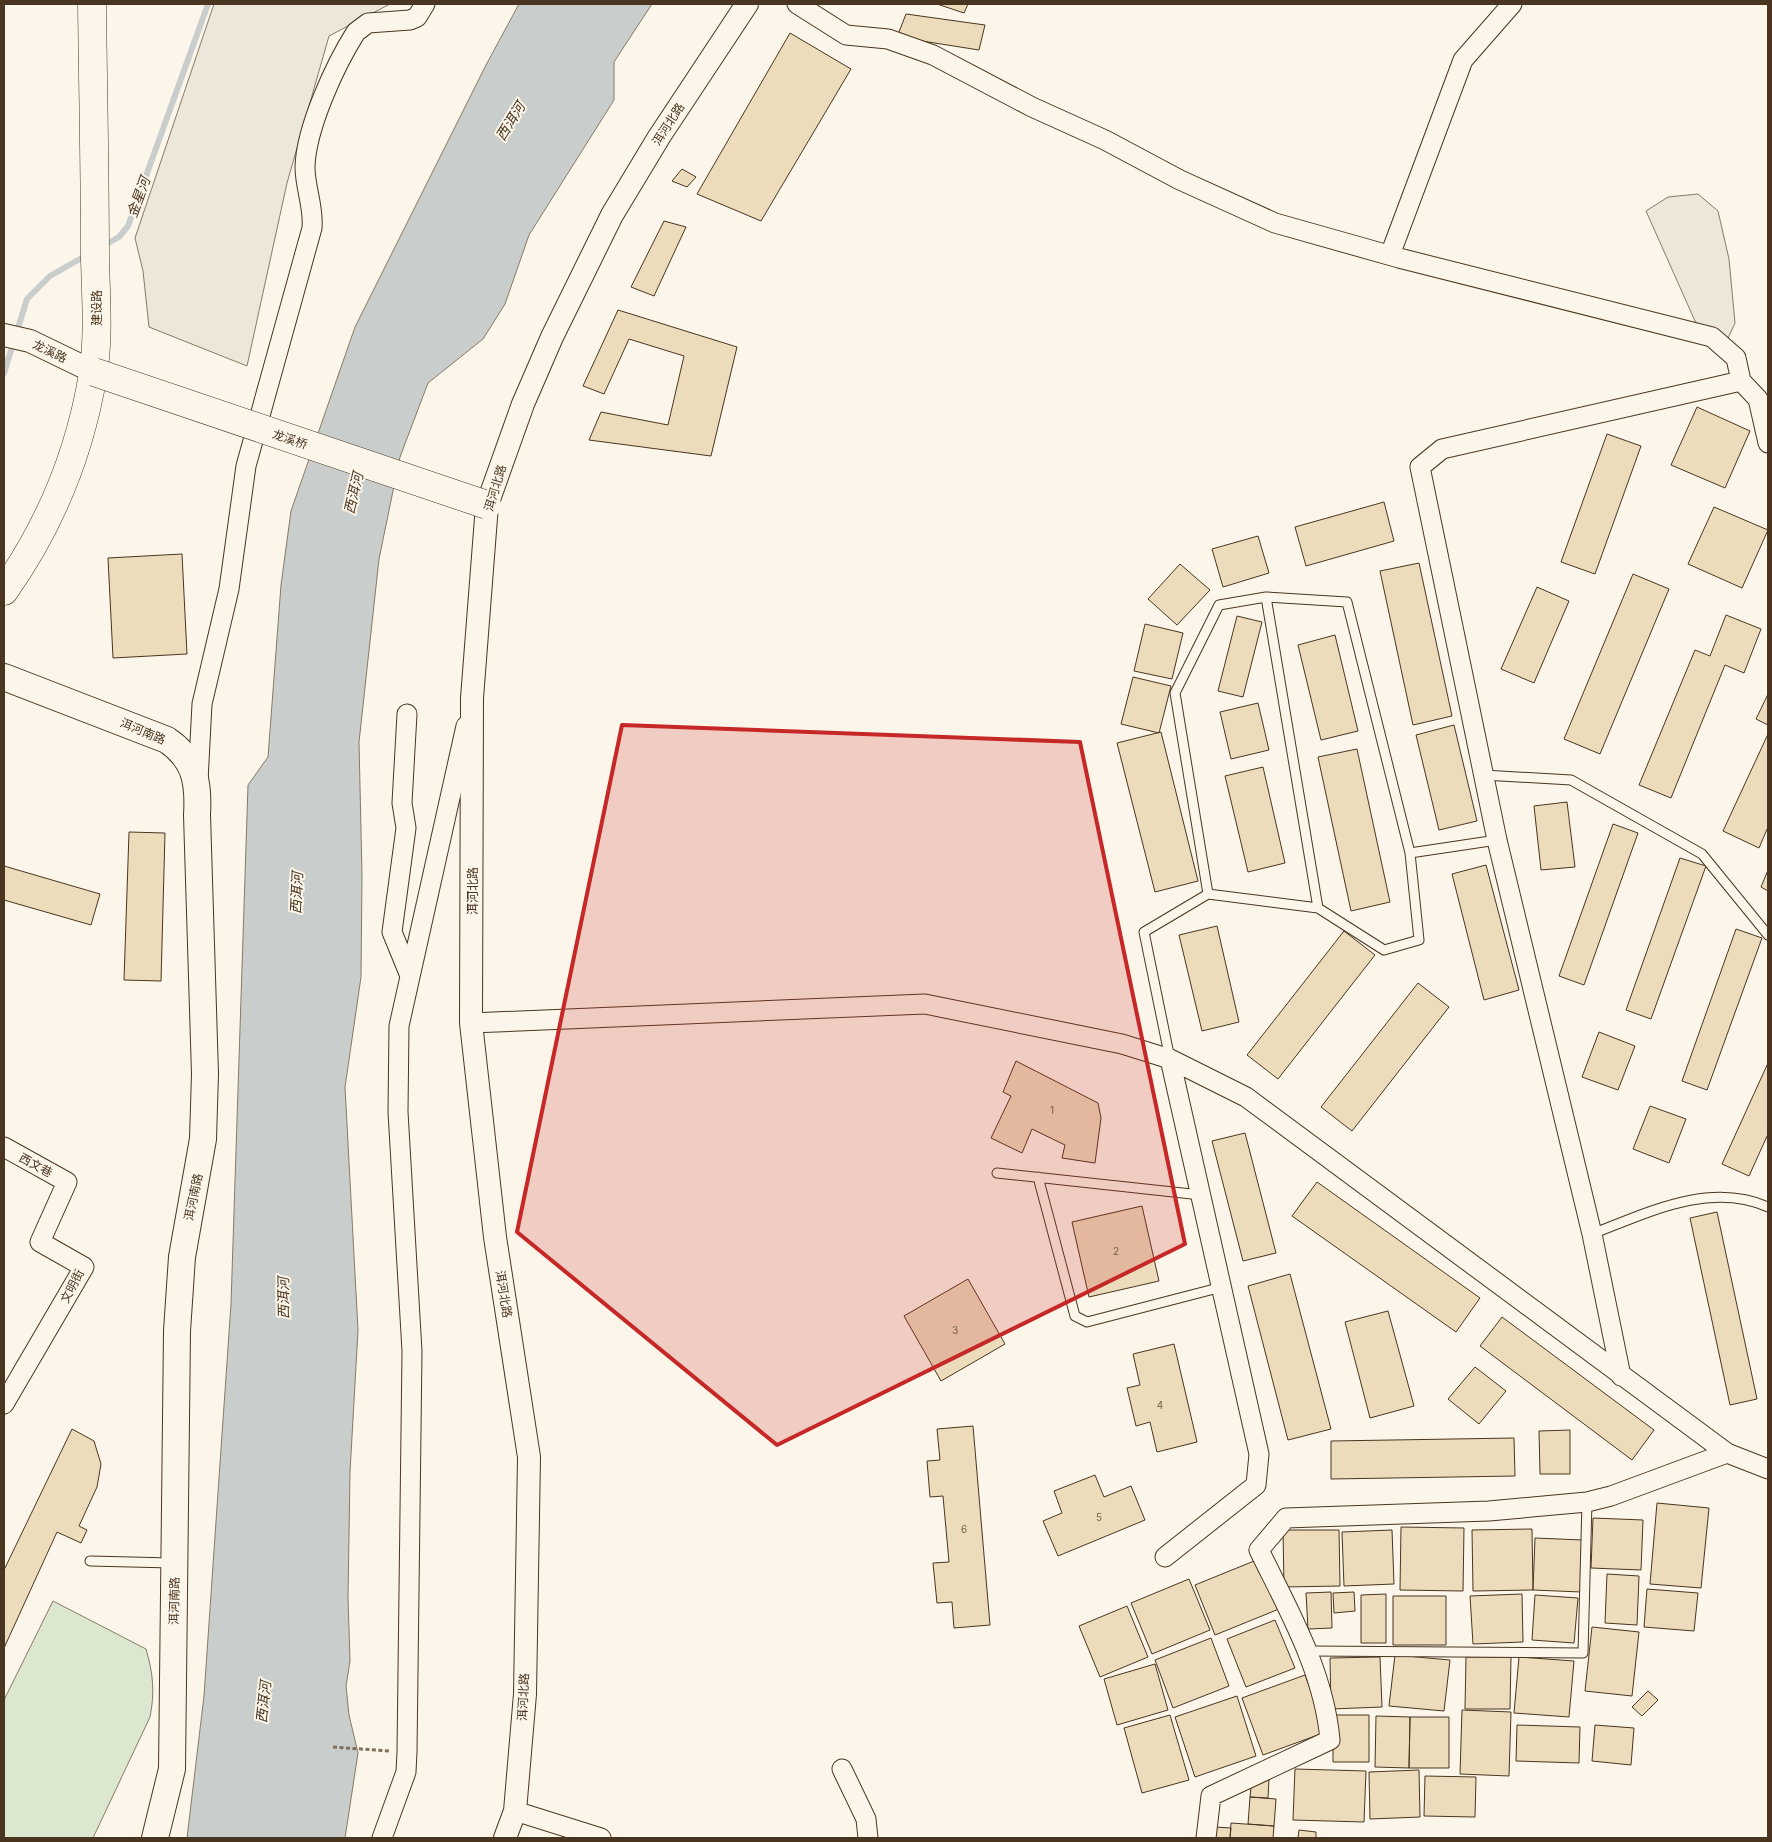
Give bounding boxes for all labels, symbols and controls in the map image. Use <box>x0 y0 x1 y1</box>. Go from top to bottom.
water label: 西洱河 <box>492 96 530 143</box>
street label: 洱河北路 <box>649 100 687 148</box>
water label: 金星河 <box>123 172 154 220</box>
street label: 建设路 <box>89 290 104 326</box>
street label: 龙溪路 <box>31 336 69 366</box>
street label: 龙溪桥 <box>271 426 309 452</box>
street label: 洱河北路 <box>481 463 509 513</box>
water label: 西洱河 <box>340 468 367 515</box>
street label: 洱河南路 <box>118 715 168 747</box>
street label: 洱河北路 <box>465 867 480 915</box>
water label: 西洱河 <box>286 869 306 914</box>
house number: 1 <box>1050 1104 1054 1116</box>
street label: 西文巷 <box>17 1150 55 1180</box>
street label: 洱河南路 <box>181 1172 205 1222</box>
house number: 2 <box>1113 1245 1119 1257</box>
street label: 文明街 <box>57 1267 87 1305</box>
street label: 洱河北路 <box>493 1269 515 1319</box>
water label: 西洱河 <box>274 1274 292 1319</box>
house number: 3 <box>952 1324 958 1336</box>
house number: 4 <box>1157 1399 1163 1411</box>
house number: 5 <box>1096 1511 1102 1523</box>
house number: 6 <box>961 1523 967 1535</box>
street label: 洱河南路 <box>166 1577 182 1625</box>
street label: 洱河北路 <box>514 1673 532 1721</box>
water label: 西洱河 <box>252 1677 274 1724</box>

